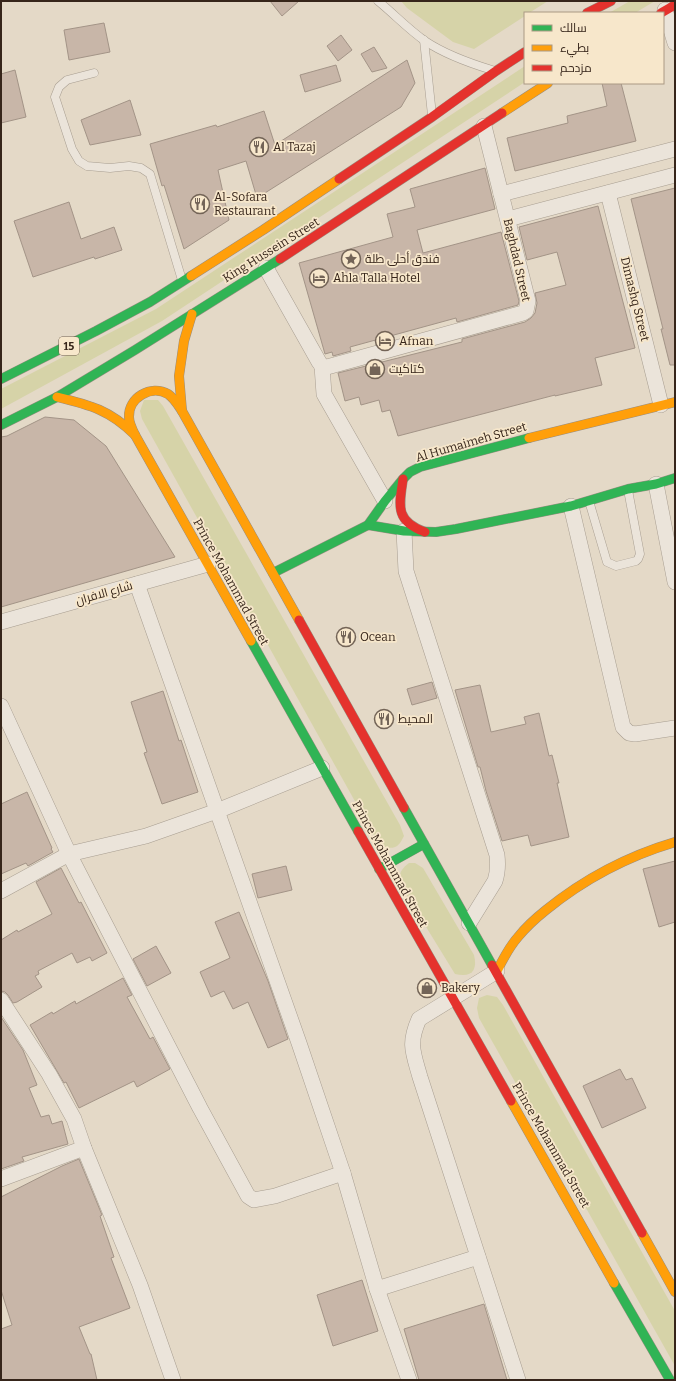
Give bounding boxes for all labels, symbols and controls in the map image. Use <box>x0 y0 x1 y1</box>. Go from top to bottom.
legend <box>524 12 664 84</box>
text: سالك <box>560 21 587 35</box>
text: بطيء <box>560 41 589 58</box>
text: مزدحم <box>560 61 592 76</box>
restaurant icon: Al Tazaj <box>248 136 270 158</box>
place label: Al Tazaj <box>273 140 316 154</box>
place label: Al-Sofara Restaurant <box>214 190 276 218</box>
restaurant icon: Al-Sofara Restaurant <box>189 193 211 215</box>
street label: King Hussein Street <box>220 214 322 285</box>
street label: Baghdad Street <box>501 217 534 304</box>
place icon: فندق أحلى طلة <box>340 248 362 270</box>
place label: فندق أحلى طلة <box>365 251 439 266</box>
street label: Dimashq Street <box>618 255 652 343</box>
hotel icon: Ahla Talla Hotel <box>308 267 330 289</box>
place label: Ahla Talla Hotel <box>333 271 421 285</box>
hotel icon: Afnan <box>374 330 396 352</box>
place label: Afnan <box>399 334 434 348</box>
road number: 15 <box>59 337 79 355</box>
shop icon: كتاكيت <box>364 358 386 380</box>
place label: كتاكيت <box>389 362 424 376</box>
street label: Al Humaimeh Street <box>414 419 529 465</box>
street label: Prince Mohammad Street <box>190 516 272 648</box>
street label: شارع الافران <box>74 578 134 609</box>
restaurant icon: Ocean <box>335 626 357 648</box>
place label: Ocean <box>360 630 396 644</box>
restaurant icon: المحيط <box>373 708 395 730</box>
place label: المحيط <box>398 712 433 726</box>
street label: Prince Mohammad Street <box>349 798 431 930</box>
shop icon: Bakery <box>416 977 438 999</box>
place label: Bakery <box>441 981 480 995</box>
street label: Prince Mohammad Street <box>509 1080 593 1211</box>

